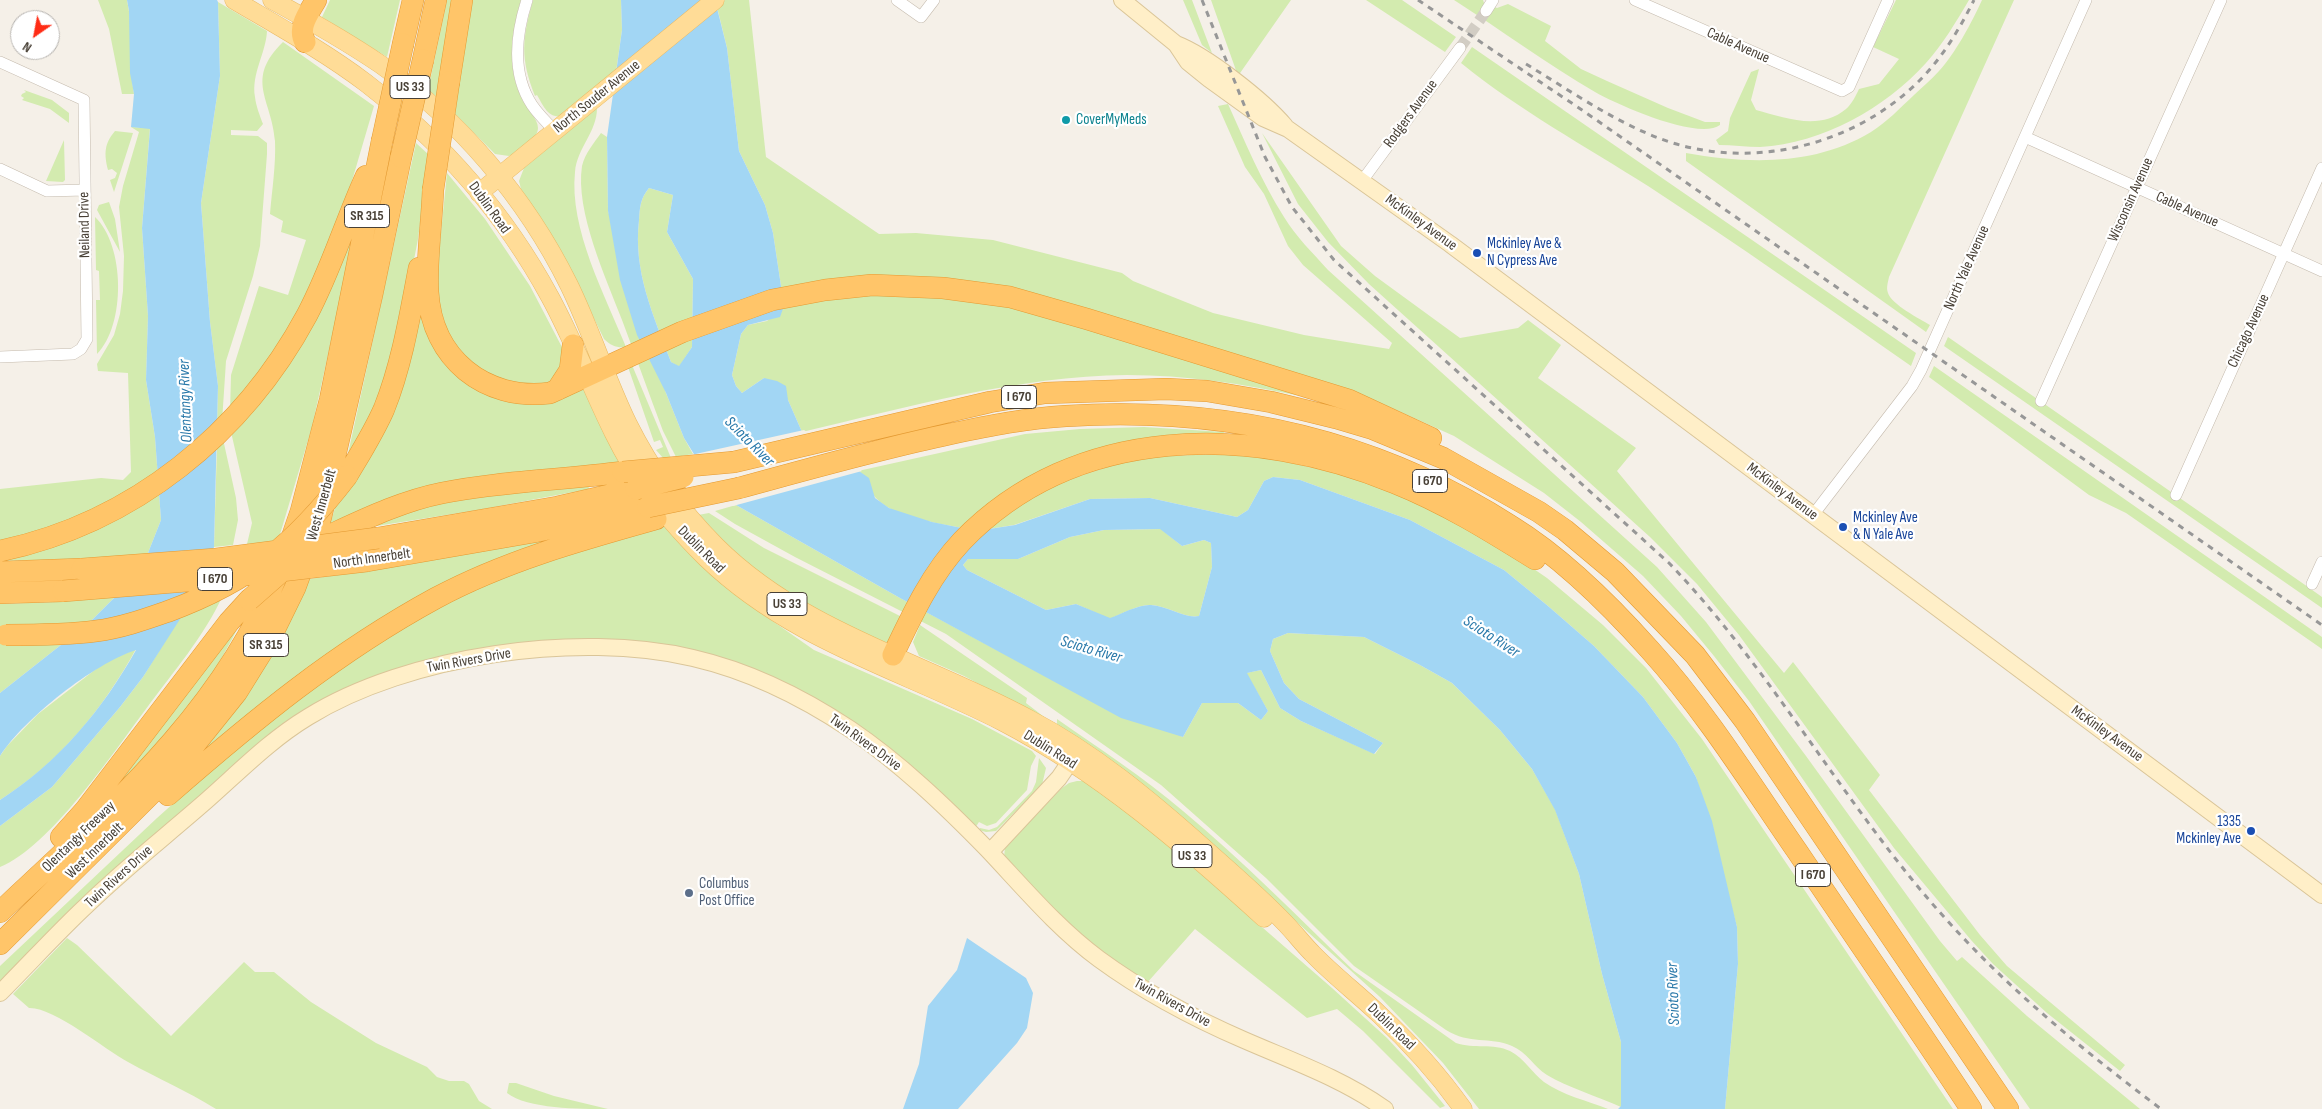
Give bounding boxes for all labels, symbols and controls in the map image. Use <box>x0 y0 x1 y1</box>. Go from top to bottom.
north arrow <box>10 10 60 60</box>
street label: Cable Avenue <box>1704 24 1772 68</box>
text: N <box>19 38 35 56</box>
street label: North Souder Avenue <box>550 57 644 137</box>
road number: US 33 <box>390 75 430 98</box>
street label: Rodgers Avenue <box>1380 76 1442 152</box>
place label: CoverMyMeds <box>1076 111 1147 129</box>
marker: CoverMyMeds <box>1060 114 1072 126</box>
street label: Wisconsin Avenue <box>2104 155 2158 245</box>
street label: Dublin Road <box>464 179 514 237</box>
street label: Cable Avenue <box>2153 188 2221 232</box>
street label: McKinley Avenue <box>1382 191 1460 255</box>
street label: Neiland Drive <box>75 192 95 258</box>
road number: SR 315 <box>344 205 390 228</box>
street label: North Yale Avenue <box>1940 223 1994 313</box>
place label: Mckinley Ave & N Cypress Ave <box>1487 235 1562 270</box>
marker: Mckinley Ave & N Cypress Ave <box>1471 247 1483 259</box>
street label: Chicago Avenue <box>2224 291 2274 371</box>
water label: Olentangy River <box>175 359 197 443</box>
road number: I 670 <box>1002 386 1036 408</box>
water label: Scioto River <box>720 413 778 471</box>
street label: McKinley Avenue <box>1743 459 1821 525</box>
street label: West Innerbelt <box>303 467 341 543</box>
road number: I 670 <box>1412 470 1448 492</box>
place label: Mckinley Ave & N Yale Ave <box>1853 509 1918 544</box>
marker: Mckinley Ave & N Yale Ave <box>1837 521 1849 533</box>
street label: Dublin Road <box>674 523 728 577</box>
street label: North Innerbelt <box>332 545 412 573</box>
road number: I 670 <box>198 568 232 590</box>
road number: US 33 <box>767 592 807 616</box>
water label: Scioto River <box>1459 612 1523 662</box>
water label: Scioto River <box>1058 632 1124 668</box>
road number: SR 315 <box>244 634 288 656</box>
street label: Twin Rivers Drive <box>426 645 512 677</box>
street label: McKinley Avenue <box>2068 702 2146 766</box>
street label: Twin Rivers Drive <box>825 711 905 775</box>
street label: Dublin Road <box>1020 727 1080 773</box>
street label: Olentangy Freeway <box>39 798 119 876</box>
place label: 1335 Mckinley Ave <box>2176 813 2241 848</box>
street label: West Innerbelt <box>62 819 128 883</box>
marker: 1335 Mckinley Ave <box>2245 825 2257 837</box>
street label: Twin Rivers Drive <box>81 842 157 912</box>
road number: US 33 <box>1172 844 1212 868</box>
road number: I 670 <box>1796 864 1830 886</box>
place label: Columbus Post Office <box>699 875 755 910</box>
marker: Columbus Post Office <box>683 887 695 899</box>
water label: Scioto River <box>1663 962 1685 1026</box>
street label: Twin Rivers Drive <box>1131 975 1213 1031</box>
street label: Dublin Road <box>1363 1000 1419 1054</box>

